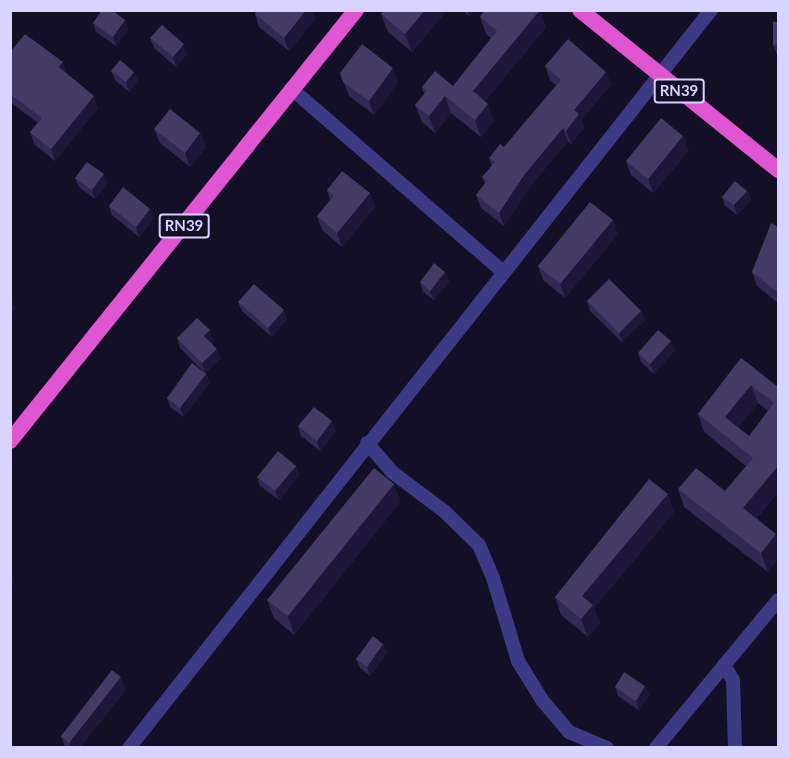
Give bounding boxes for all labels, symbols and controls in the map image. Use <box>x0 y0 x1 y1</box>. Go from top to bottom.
road number: RN39 <box>654 79 704 103</box>
road number: RN39 <box>158 214 210 238</box>

